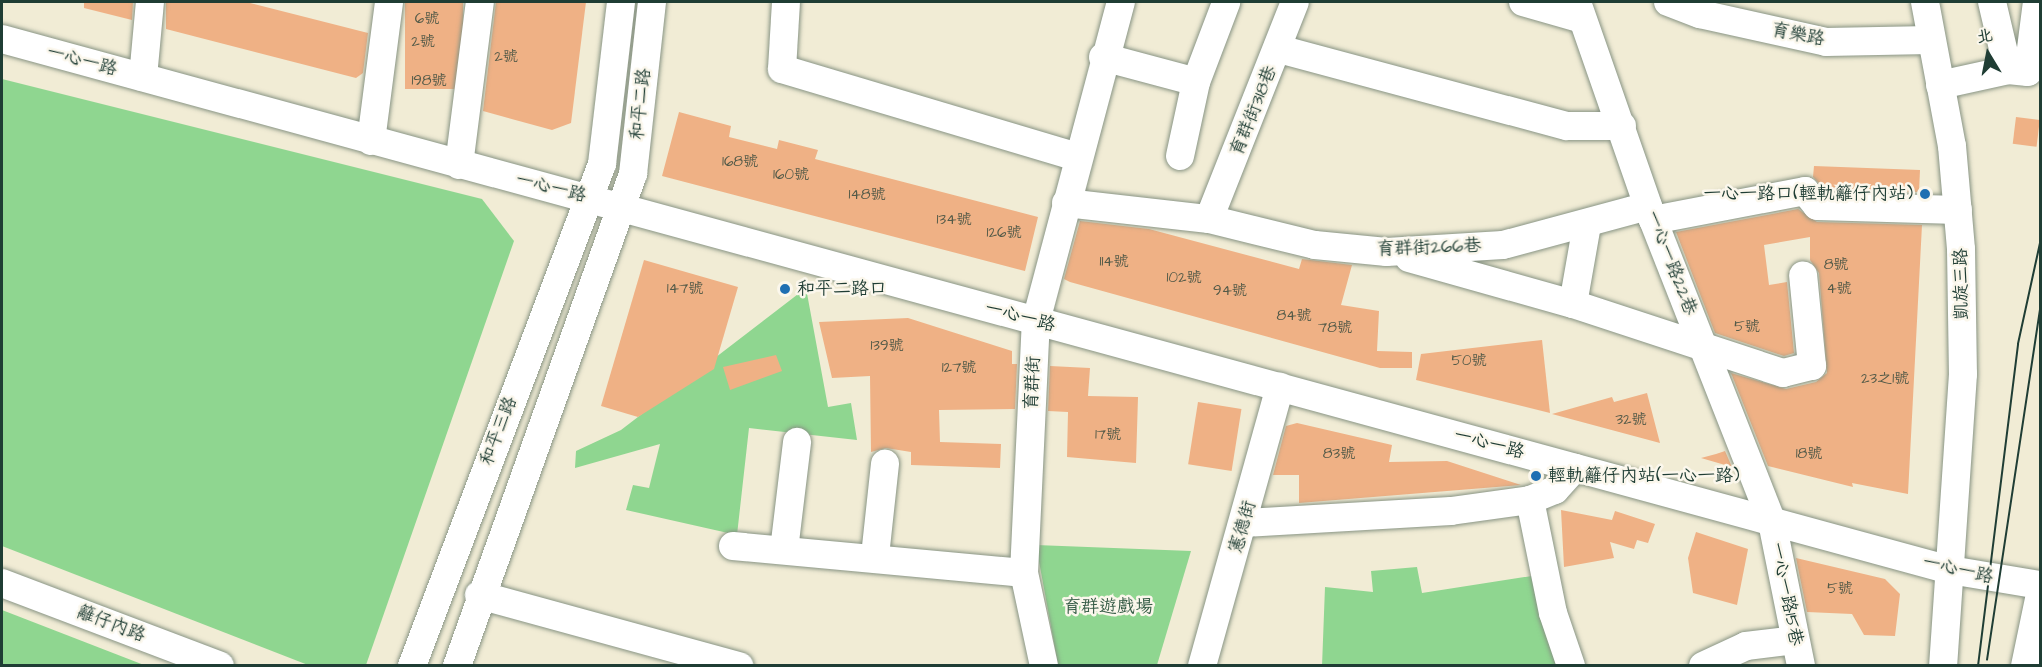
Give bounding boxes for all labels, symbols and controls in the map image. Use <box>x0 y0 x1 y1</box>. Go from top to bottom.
house number: 6號 <box>415 10 439 28</box>
street label: 育樂路 <box>1769 19 1827 51</box>
north arrow <box>1958 24 2018 84</box>
text: 北 <box>1975 24 1995 48</box>
house number: 2號 <box>411 33 435 51</box>
street label: 一心一路 <box>44 41 120 81</box>
house number: 2號 <box>494 48 518 66</box>
street label: 育群街318巷 <box>1226 63 1282 159</box>
street label: 和平二路 <box>626 67 656 141</box>
house number: 198號 <box>411 72 447 90</box>
house number: 168號 <box>722 153 758 171</box>
house number: 160號 <box>773 166 809 184</box>
street label: 一心一路 <box>513 169 589 207</box>
place label: 一心一路口(輕軌籬仔內站) <box>1703 183 1913 205</box>
house number: 148號 <box>849 186 885 204</box>
marker: 一心一路口(輕軌籬仔內站) <box>1918 187 1932 201</box>
street label: 一心一路22巷 <box>1641 208 1701 318</box>
house number: 134號 <box>937 211 971 229</box>
house number: 126號 <box>987 224 1021 242</box>
street label: 育群街266巷 <box>1376 235 1482 261</box>
street label: 凱旋三路 <box>1951 248 1973 320</box>
house number: 114號 <box>1099 253 1129 271</box>
house number: 8號 <box>1824 256 1848 274</box>
house number: 102號 <box>1167 269 1201 287</box>
place label: 和平二路口 <box>797 278 887 300</box>
house number: 147號 <box>667 280 703 298</box>
house number: 4號 <box>1826 280 1852 298</box>
marker: 和平二路口 <box>778 282 792 296</box>
house number: 94號 <box>1213 282 1247 300</box>
street label: 一心一路 <box>982 297 1058 337</box>
house number: 84號 <box>1277 307 1311 325</box>
house number: 5號 <box>1734 318 1760 336</box>
house number: 78號 <box>1318 319 1352 337</box>
house number: 139號 <box>870 337 904 355</box>
house number: 50號 <box>1451 352 1487 370</box>
street label: 育群街 <box>1021 355 1045 411</box>
house number: 127號 <box>942 359 976 377</box>
house number: 23之1號 <box>1861 370 1909 388</box>
street label: 和平三路 <box>476 394 522 468</box>
house number: 32號 <box>1615 411 1647 429</box>
street label: 一心一路 <box>1451 424 1527 464</box>
house number: 17號 <box>1095 426 1121 444</box>
house number: 83號 <box>1323 445 1355 463</box>
house number: 18號 <box>1796 445 1822 463</box>
place label: 輕軌籬仔內站(一心一路) <box>1548 465 1740 487</box>
marker: 輕軌籬仔內站(一心一路) <box>1529 469 1543 483</box>
street label: 憲德街 <box>1225 498 1261 556</box>
street label: 一心一路15巷 <box>1765 540 1807 648</box>
street label: 一心一路 <box>1920 551 1996 589</box>
house number: 5號 <box>1827 580 1853 598</box>
park label: 育群遊戲場 <box>1063 596 1153 618</box>
street label: 籬仔內路 <box>74 601 148 647</box>

